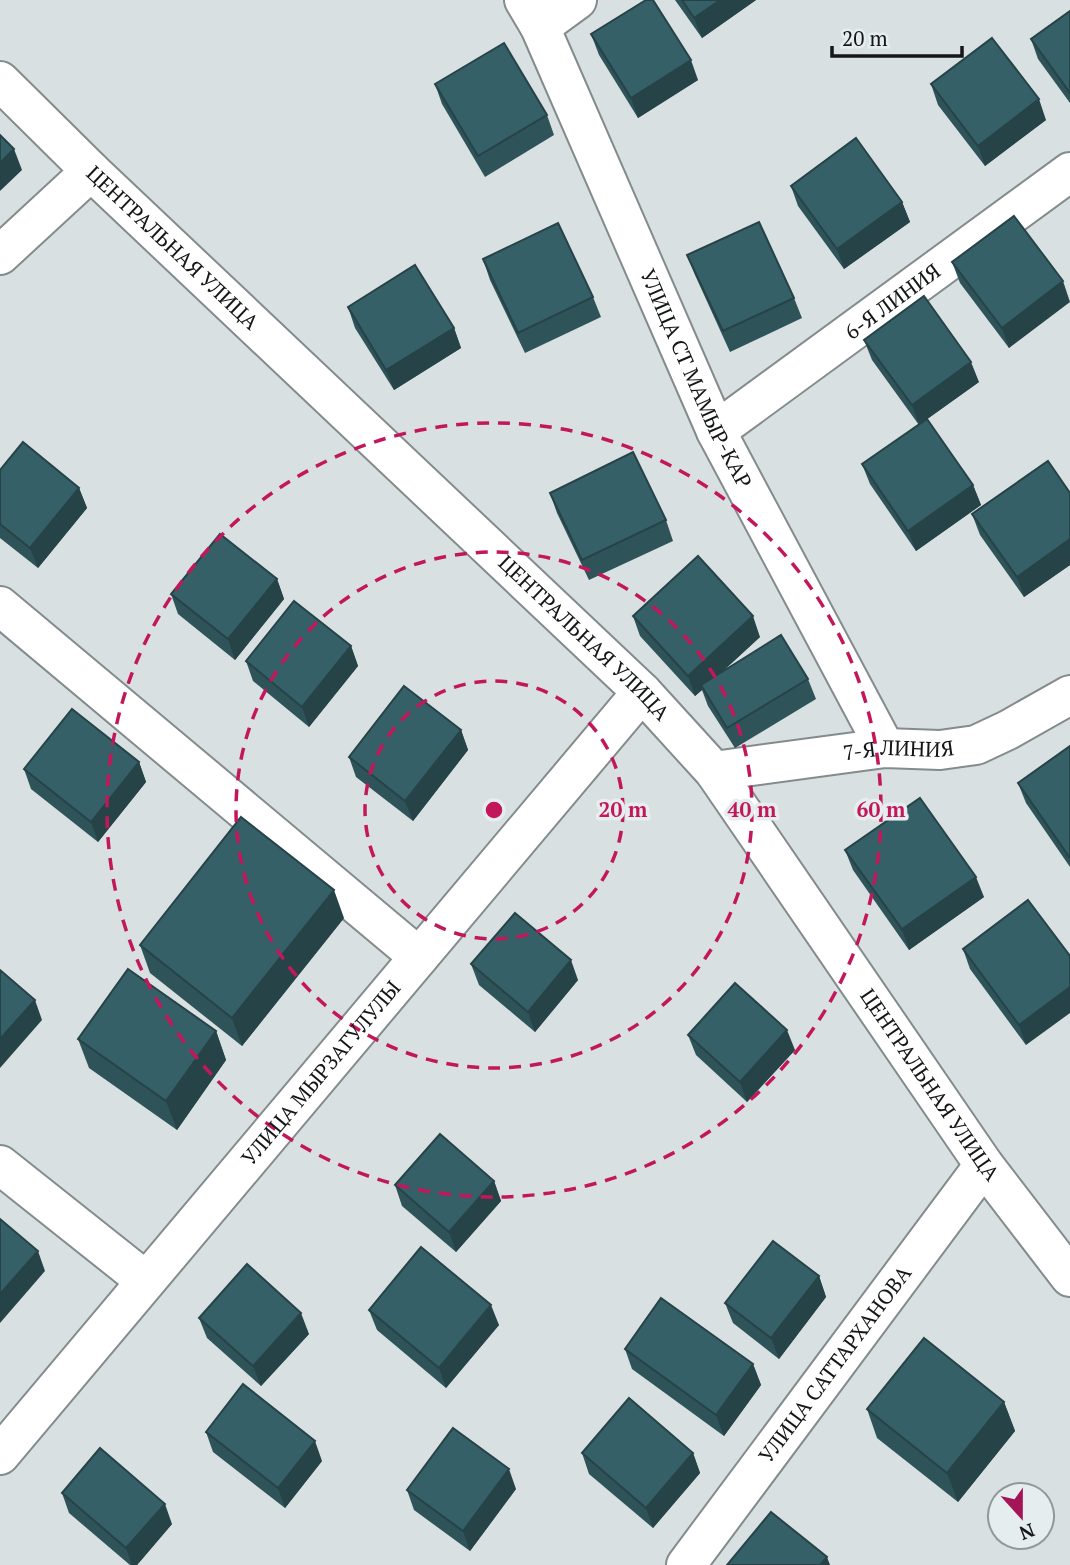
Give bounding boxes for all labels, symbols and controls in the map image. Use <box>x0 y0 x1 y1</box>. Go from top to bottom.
scale bar <box>832 14 962 58</box>
text: 20 m <box>842 24 888 52</box>
street label: ЦЕНТРАЛЬНАЯ УЛИЦА <box>81 159 266 336</box>
street label: 6-Я ЛИНИЯ <box>839 257 946 345</box>
street label: УЛИЦА СТ МАМЫР-КАР <box>634 265 759 493</box>
street label: ЦЕНТРАЛЬНАЯ УЛИЦА <box>493 549 677 727</box>
street label: 7-Я ЛИНИЯ <box>841 733 956 766</box>
text: 20 m <box>599 795 648 823</box>
text: 40 m <box>728 795 777 823</box>
text: 60 m <box>857 795 906 823</box>
centre of rings <box>482 798 506 822</box>
street label: УЛИЦА МЫРЗАГУЛУЛЫ <box>235 974 406 1171</box>
street label: ЦЕНТРАЛЬНАЯ УЛИЦА <box>854 983 1007 1187</box>
street label: УЛИЦА САТТАРХАНОВА <box>752 1259 918 1468</box>
north arrow <box>986 1481 1056 1551</box>
text: N <box>1016 1518 1038 1547</box>

